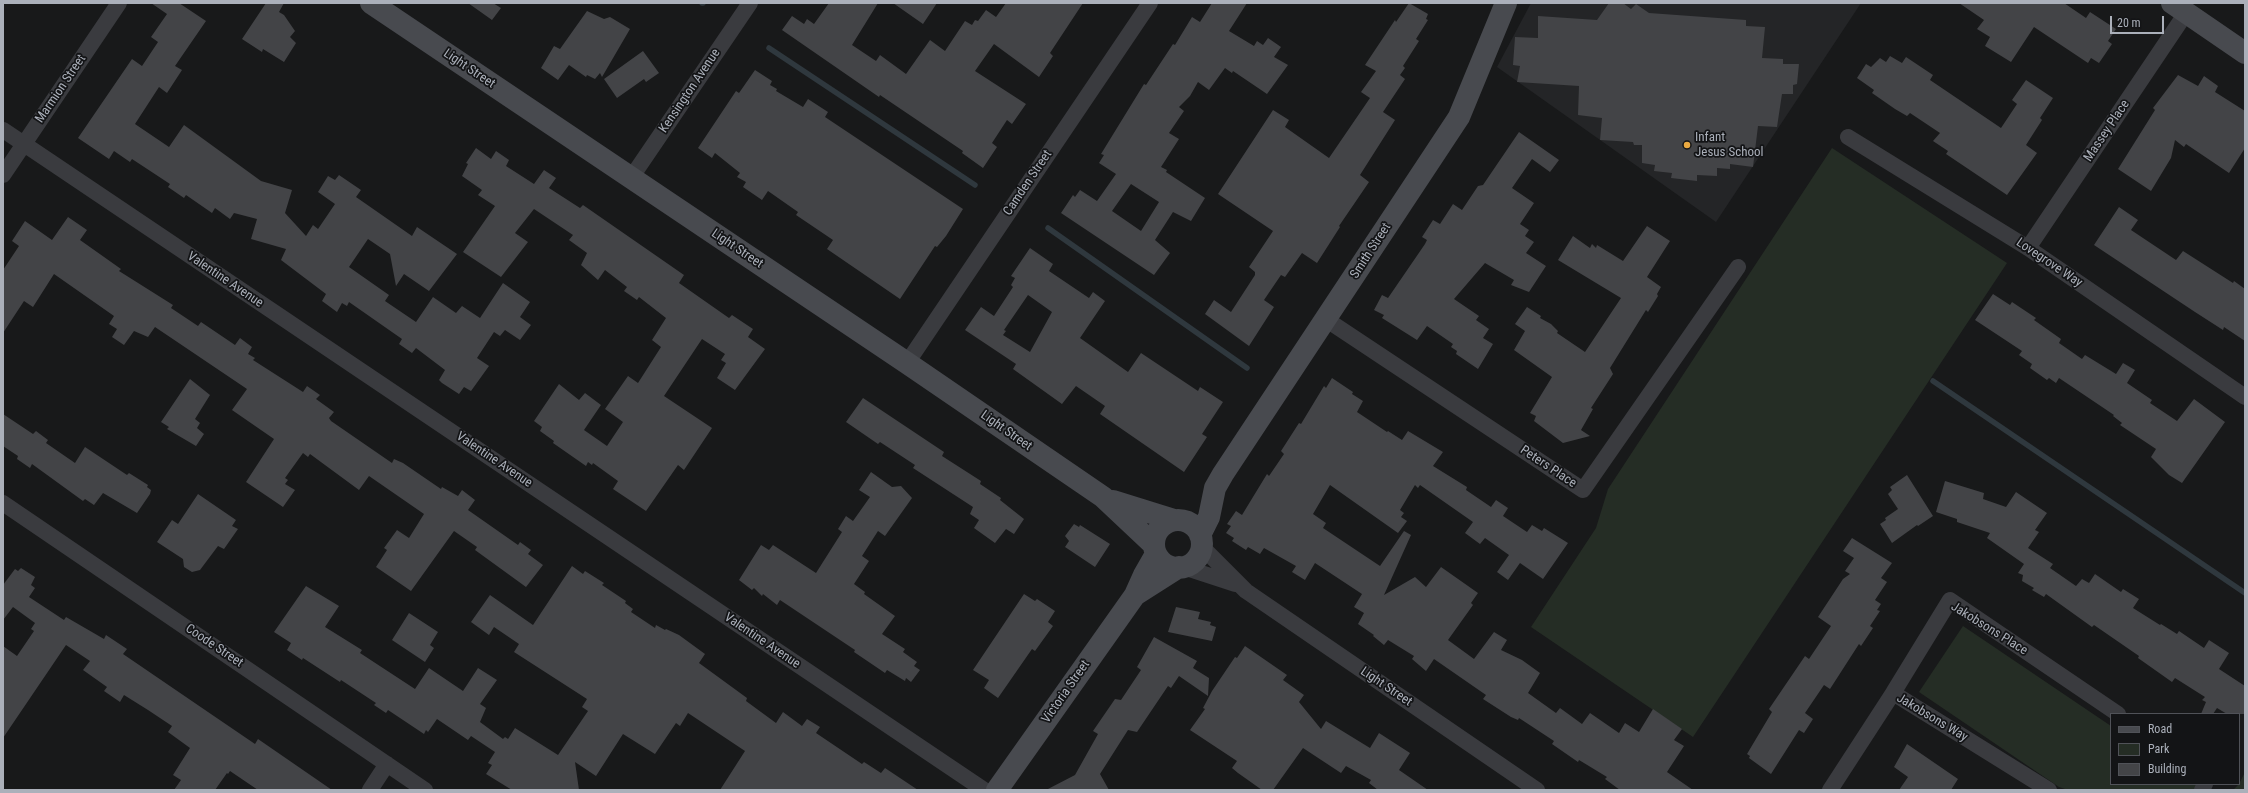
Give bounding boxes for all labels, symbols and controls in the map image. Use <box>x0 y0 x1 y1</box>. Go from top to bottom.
scale bar <box>2112 8 2166 34</box>
text: 20 m <box>2117 16 2141 30</box>
street label: Light Street <box>440 46 498 92</box>
street label: Kensington Avenue <box>656 46 724 136</box>
street label: Marmion Street <box>32 52 90 126</box>
street label: Massey Place <box>2081 97 2133 165</box>
place label: Infant Jesus School <box>1695 130 1764 161</box>
marker: Infant Jesus School <box>1682 140 1692 150</box>
street label: Camden Street <box>1000 147 1056 219</box>
street label: Smith Street <box>1347 220 1395 282</box>
street label: Light Street <box>708 226 766 272</box>
street label: Lovegrove Way <box>2013 235 2085 291</box>
street label: Valentine Avenue <box>184 249 266 311</box>
street label: Light Street <box>977 408 1035 454</box>
street label: Valentine Avenue <box>453 429 535 491</box>
street label: Peters Place <box>1517 442 1579 492</box>
street label: Jakobsons Place <box>1948 599 2030 659</box>
street label: Valentine Avenue <box>721 610 803 672</box>
street label: Coode Street <box>182 621 246 671</box>
street label: Victoria Street <box>1039 658 1093 726</box>
street label: Light Street <box>1357 664 1415 710</box>
street label: Jakobsons Way <box>1894 691 1970 745</box>
legend <box>2110 713 2240 785</box>
text: Road <box>2148 722 2172 736</box>
text: Park <box>2148 742 2169 756</box>
text: Building <box>2148 762 2186 776</box>

